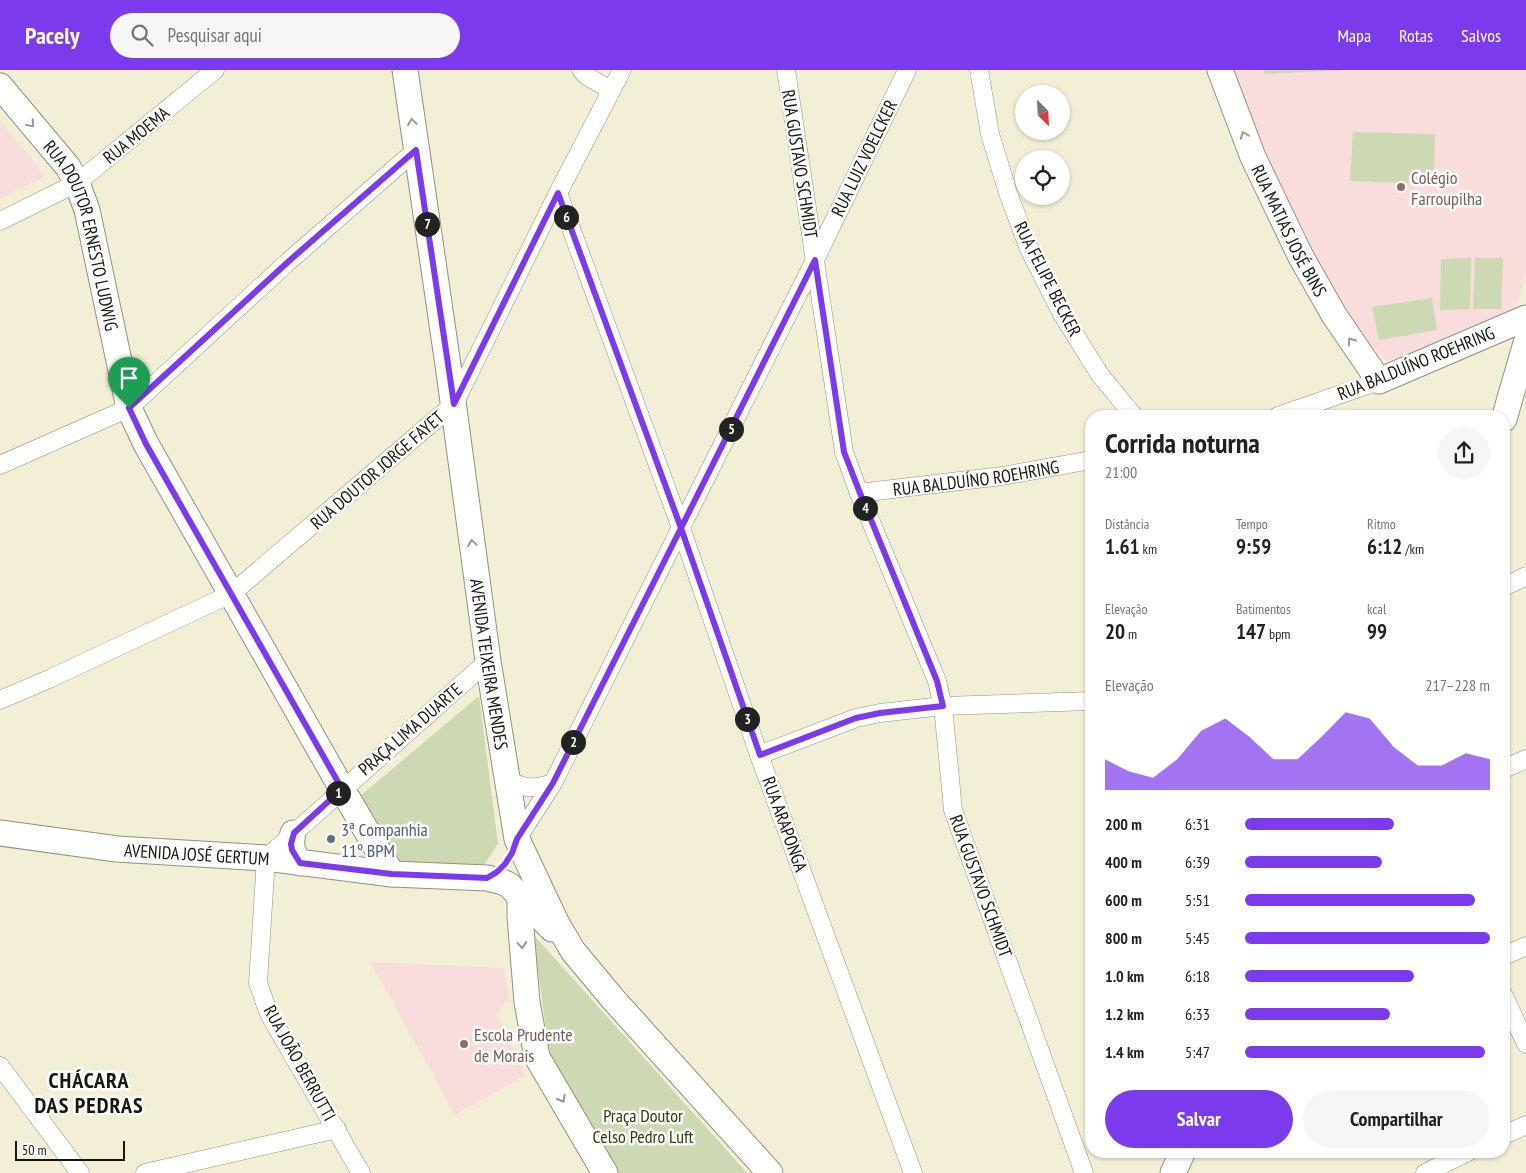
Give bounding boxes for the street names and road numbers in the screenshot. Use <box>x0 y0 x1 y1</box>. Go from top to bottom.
street label: RUA GUSTAVO SCHMIDT <box>777 88 823 240</box>
street label: RUA LUIZ VOELCKER <box>826 96 902 220</box>
street label: RUA MOEMA <box>98 101 174 169</box>
street label: RUA DOUTOR ERNESTO LUDWIG <box>39 135 124 333</box>
street label: RUA MATIAS JOSÉ BINS <box>1247 161 1333 301</box>
street label: RUA FELIPE BECKER <box>1009 218 1087 341</box>
street label: RUA BALDUÍNO ROEHRING <box>1334 321 1498 405</box>
street label: RUA DOUTOR JORGE FAYET <box>305 406 449 534</box>
street label: RUA BALDUÍNO ROEHRING <box>892 454 1061 500</box>
street label: AVENIDA TEIXEIRA MENDES <box>465 577 514 752</box>
street label: PRAÇA LIMA DUARTE <box>353 678 467 780</box>
street label: RUA ARAPONGA <box>757 773 813 875</box>
street label: RUA GUSTAVO SCHMIDT <box>944 811 1018 961</box>
street label: AVENIDA JOSÉ GERTUM <box>123 838 270 870</box>
street label: RUA JOÃO BERRUTTI <box>259 1001 341 1125</box>

